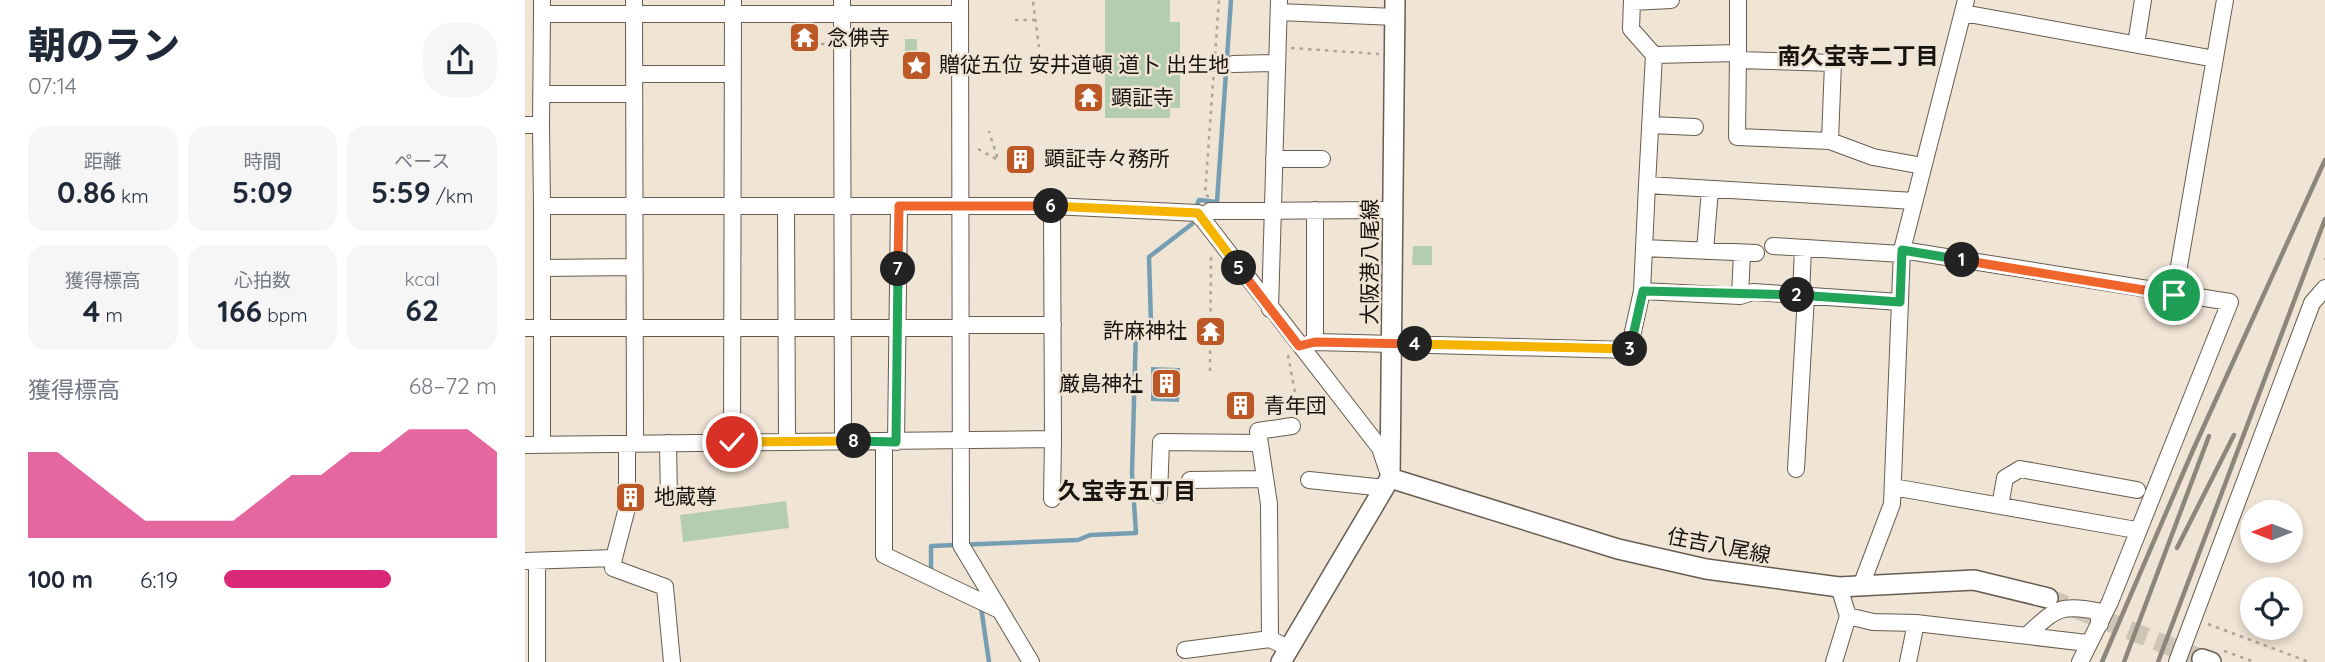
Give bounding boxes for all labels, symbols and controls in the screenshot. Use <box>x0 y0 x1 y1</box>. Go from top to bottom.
text: 朝のラン <box>28 21 180 69</box>
temple icon: 念佛寺 <box>787 21 821 55</box>
button: share <box>423 23 497 97</box>
place label: 念佛寺 <box>827 24 890 50</box>
district label: 南久宝寺二丁目 <box>1778 41 1939 70</box>
place icon: 贈従五位 安井道頓 道卜 出生地 <box>899 48 933 82</box>
place label: 贈従五位 安井道頓 道卜 出生地 <box>939 51 1229 77</box>
text: 07:14 <box>28 71 77 100</box>
temple icon: 顕証寺 <box>1071 81 1105 115</box>
place label: 顕証寺 <box>1111 84 1174 110</box>
building icon: 顕証寺々務所 <box>1004 142 1038 176</box>
place label: 顕証寺々務所 <box>1044 145 1170 171</box>
text: 距離 <box>84 149 122 173</box>
text: 時間 <box>243 149 282 173</box>
text: ペース <box>394 149 450 173</box>
text: 0.86 <box>57 173 116 211</box>
text: 5:09 <box>232 173 293 211</box>
text: 5:59 <box>371 173 431 211</box>
text: km <box>116 184 149 208</box>
text: /km <box>431 184 473 208</box>
pin: 6 <box>1033 188 1069 224</box>
text: 6 <box>1045 193 1056 217</box>
street label: 大阪港八尾線 <box>1356 199 1382 325</box>
pin: 1 <box>1945 243 1979 278</box>
text: 1 <box>1958 247 1965 271</box>
pin: 5 <box>1221 250 1257 286</box>
pin: 7 <box>881 252 915 286</box>
text: 5 <box>1233 255 1244 279</box>
text: 7 <box>892 256 903 280</box>
pin <box>2144 265 2204 325</box>
text: kcal <box>404 267 440 291</box>
text: 獲得標高 <box>65 268 141 292</box>
text: 心拍数 <box>234 268 291 292</box>
icon: arrive <box>2155 276 2193 314</box>
pin: 2 <box>1779 278 1815 312</box>
text: 2 <box>1791 282 1802 306</box>
text: 62 <box>405 291 439 329</box>
text: 4 <box>83 292 100 330</box>
text: 166 <box>217 292 262 330</box>
text: m <box>100 303 123 327</box>
text: bpm <box>262 303 308 327</box>
temple icon: 許麻神社 <box>1193 314 1227 348</box>
place label: 許麻神社 <box>1103 317 1187 343</box>
pin: 4 <box>1397 326 1433 362</box>
text: 4 <box>1409 331 1420 355</box>
pin: 3 <box>1613 332 1647 366</box>
text: 3 <box>1624 336 1635 360</box>
building icon: 厳島神社 <box>1149 367 1183 401</box>
place label: 厳島神社 <box>1059 370 1143 396</box>
text: 68–72 m <box>409 371 497 400</box>
text: 獲得標高 <box>28 375 120 404</box>
building icon: 青年団 <box>1224 389 1258 423</box>
place label: 青年団 <box>1264 392 1327 418</box>
pin <box>702 412 762 472</box>
icon: check <box>713 423 751 461</box>
pin: 8 <box>837 424 871 458</box>
text: 8 <box>848 428 859 452</box>
district label: 久宝寺五丁目 <box>1058 476 1196 505</box>
building icon: 地蔵尊 <box>614 480 648 514</box>
place label: 地蔵尊 <box>654 483 717 509</box>
north arrow <box>2240 500 2303 564</box>
map controls <box>2240 500 2303 640</box>
street label: 住吉八尾線 <box>1665 522 1773 568</box>
text: 100 m <box>28 565 93 594</box>
text: 6:19 <box>140 565 178 594</box>
button: locate <box>2240 577 2303 640</box>

